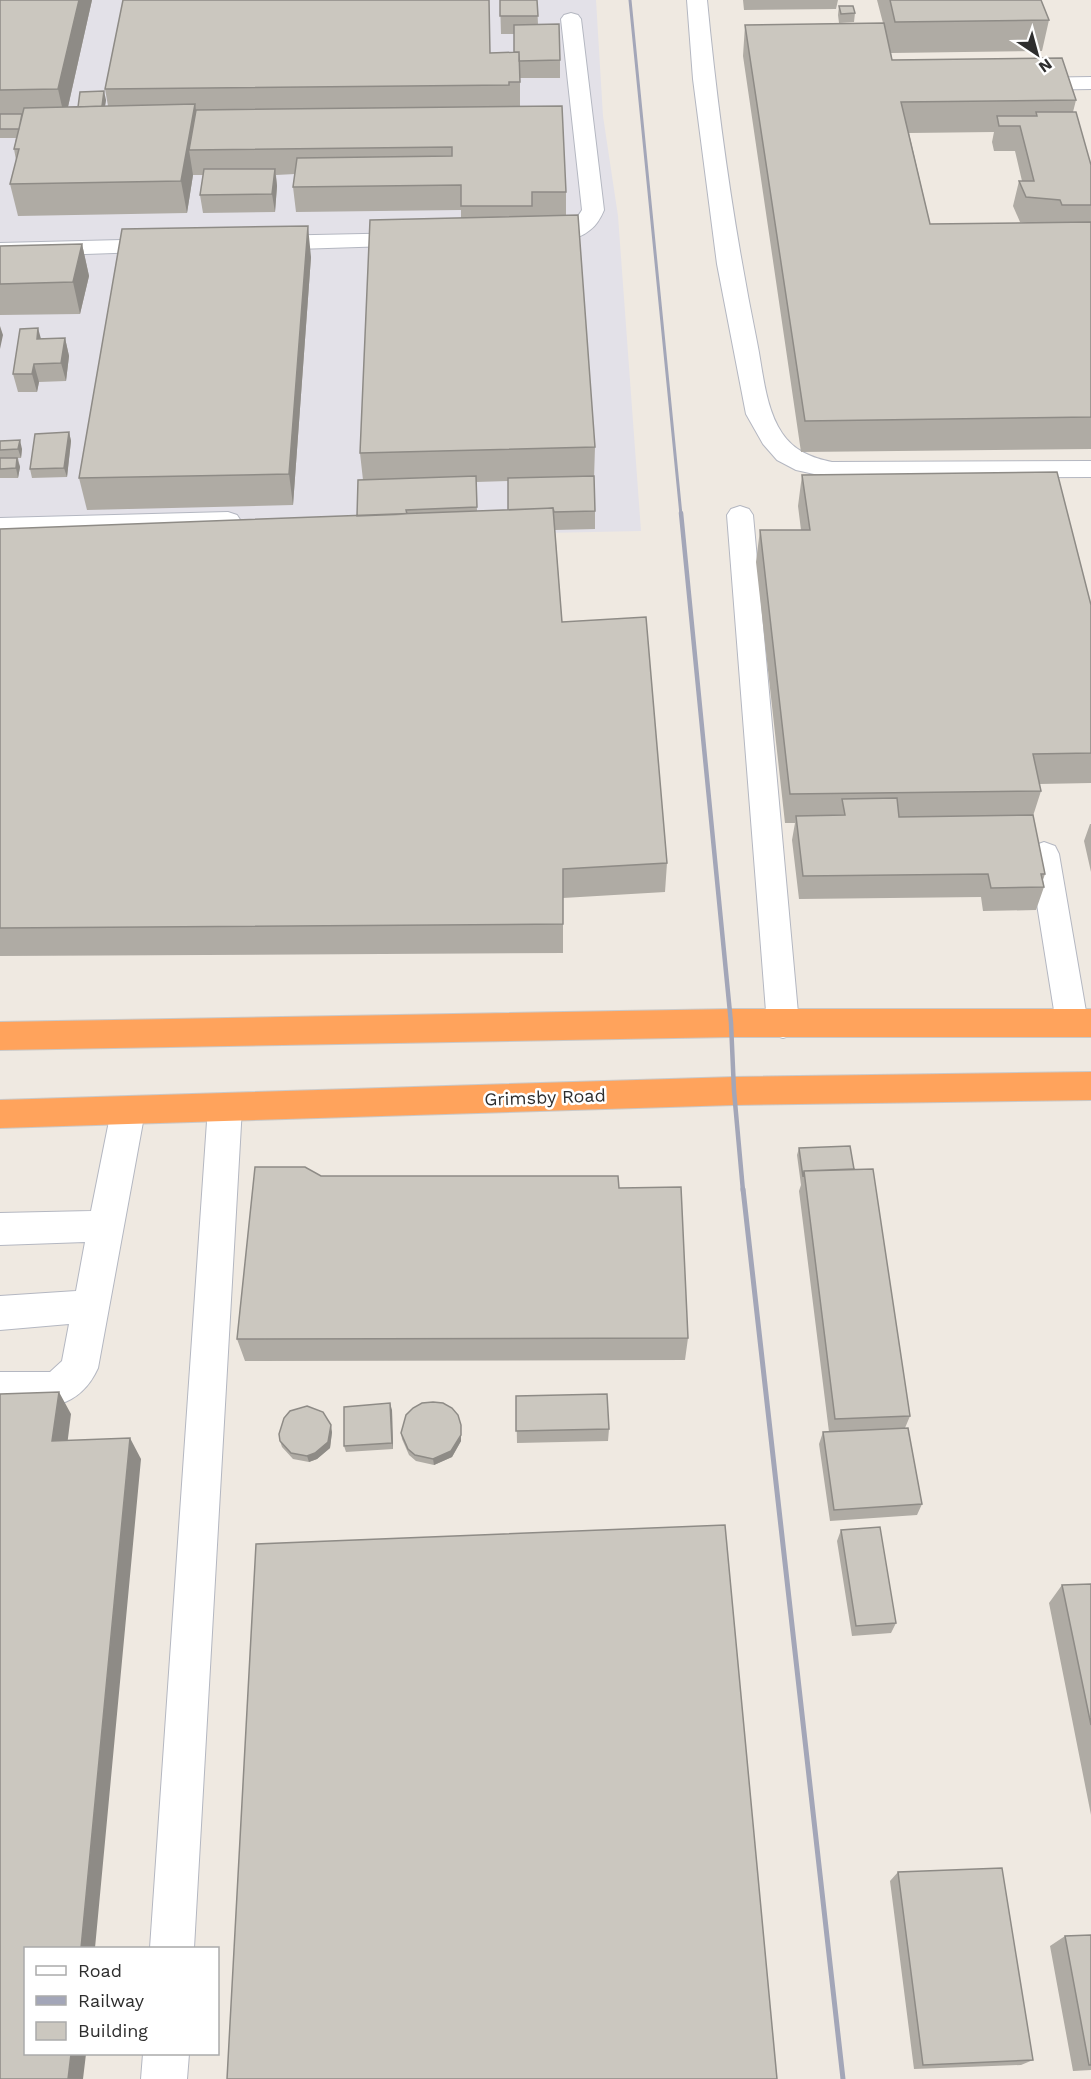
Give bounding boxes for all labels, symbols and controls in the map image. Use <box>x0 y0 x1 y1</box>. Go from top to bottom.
north arrow <box>1007 24 1067 84</box>
text: N <box>1035 55 1056 77</box>
street label: Grimsby Road <box>484 1084 606 1110</box>
legend <box>24 1947 219 2055</box>
text: Road <box>78 1960 122 1981</box>
text: Railway <box>78 1990 145 2011</box>
text: Building <box>78 2020 148 2041</box>

